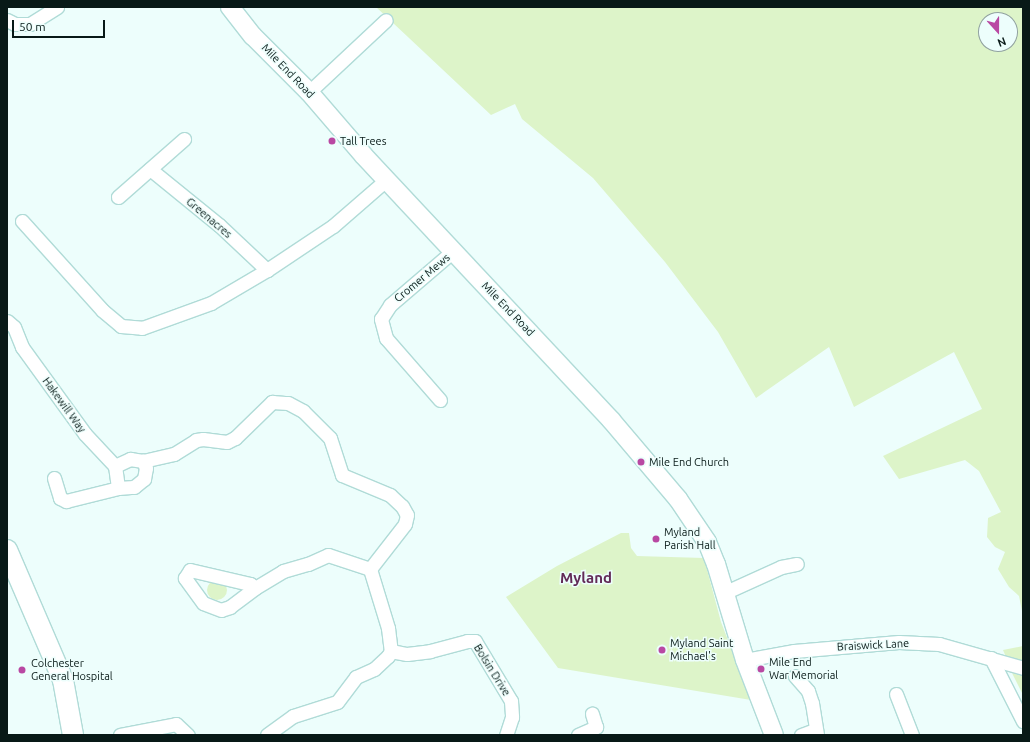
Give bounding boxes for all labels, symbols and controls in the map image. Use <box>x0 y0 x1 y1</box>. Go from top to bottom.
scale bar <box>14 12 107 38</box>
north arrow <box>978 12 1018 52</box>
text: 50 m <box>19 20 46 33</box>
text: N <box>996 35 1008 49</box>
street label: Mile End Road <box>259 41 317 101</box>
place label: Tall Trees <box>340 134 386 148</box>
marker: Tall Trees <box>327 136 337 146</box>
street label: Greenacres <box>183 195 235 241</box>
street label: Cromer Mews <box>392 251 452 305</box>
street label: Mile End Road <box>479 279 537 339</box>
street label: Hakewill Way <box>40 375 88 435</box>
place label: Mile End Church <box>649 455 729 469</box>
marker: Mile End Church <box>636 457 646 467</box>
place label: Myland Parish Hall <box>664 526 716 552</box>
marker: Myland Parish Hall <box>651 534 661 544</box>
district label: Myland <box>560 569 612 587</box>
place label: Myland Saint Michael's <box>670 637 733 663</box>
street label: Braiswick Lane <box>837 637 909 653</box>
street label: Bolsin Drive <box>471 642 513 698</box>
marker: Myland Saint Michael's <box>657 645 667 655</box>
place label: Mile End War Memorial <box>769 656 838 682</box>
place label: Colchester General Hospital <box>31 657 113 683</box>
marker: Colchester General Hospital <box>16 664 28 676</box>
marker: Mile End War Memorial <box>756 664 766 674</box>

